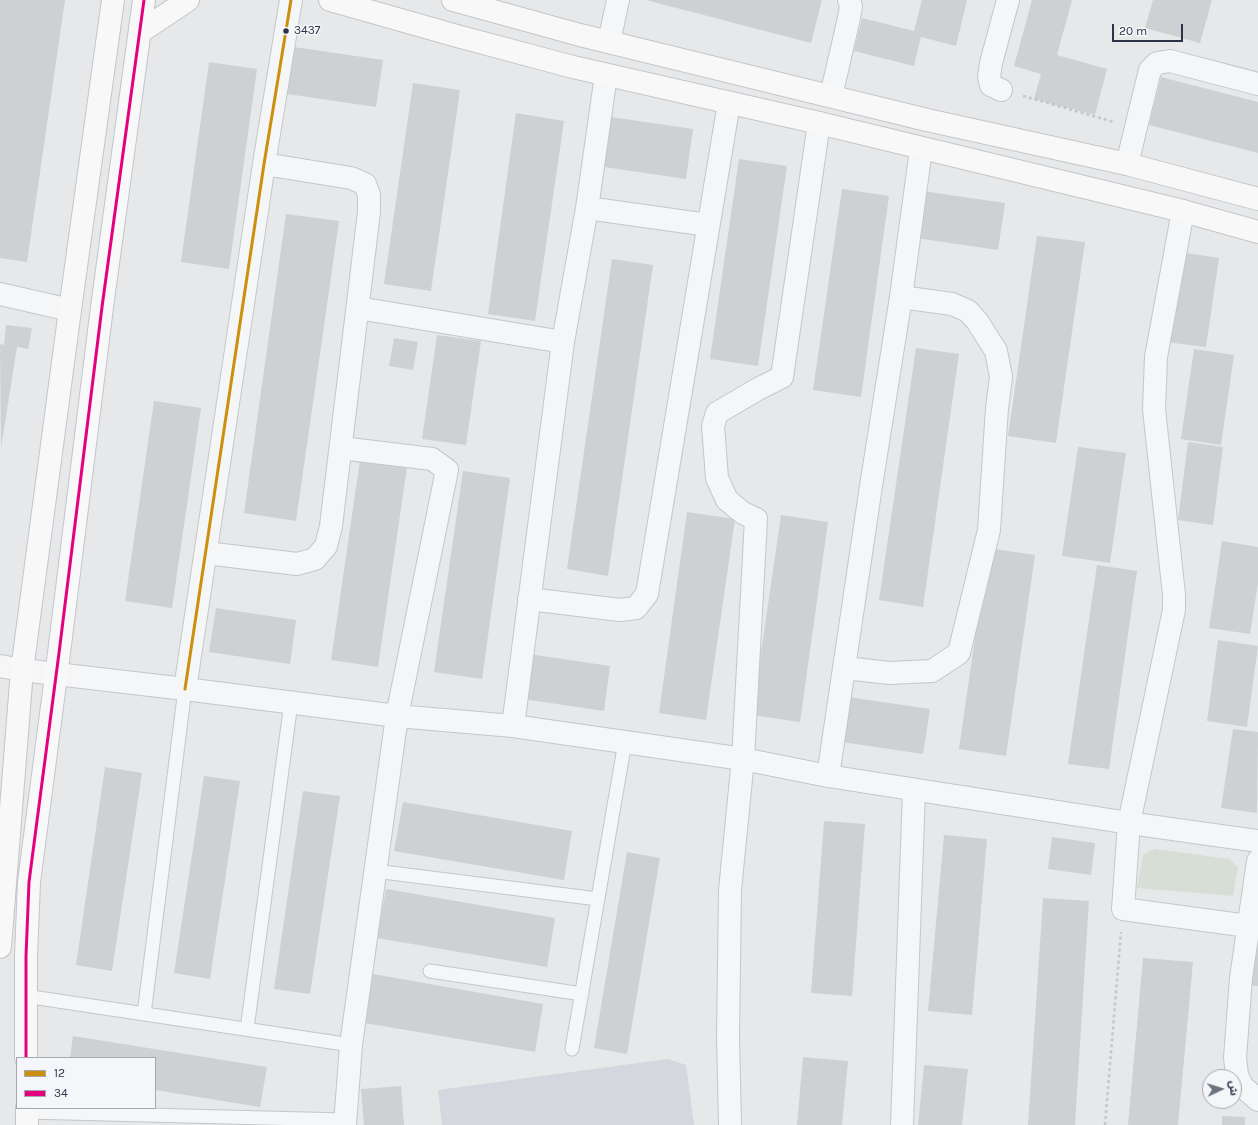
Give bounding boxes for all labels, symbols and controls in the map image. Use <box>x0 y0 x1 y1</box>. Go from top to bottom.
scale bar <box>1114 16 1185 42</box>
place label: 3437 <box>294 24 321 38</box>
text: 20 m <box>1119 24 1147 38</box>
marker: 3437 <box>281 26 291 36</box>
legend <box>16 1057 156 1109</box>
text: 12 <box>54 1066 65 1080</box>
north arrow <box>1202 1069 1242 1109</box>
text: ش <box>1226 1080 1240 1096</box>
text: 34 <box>54 1086 68 1100</box>

